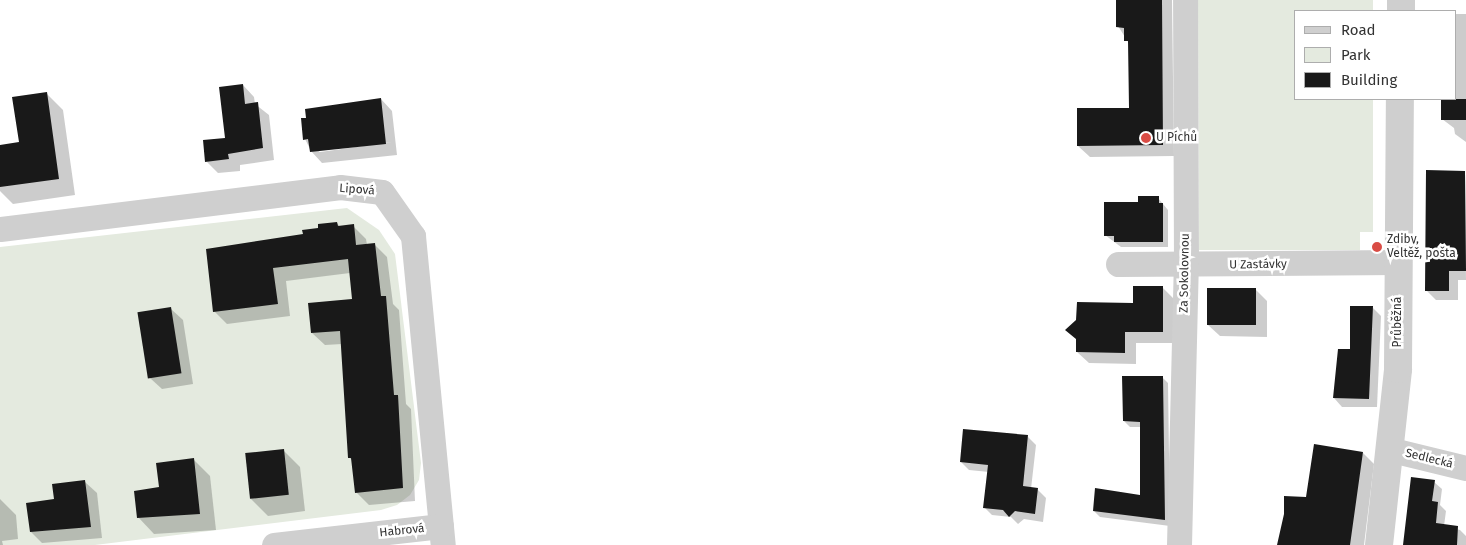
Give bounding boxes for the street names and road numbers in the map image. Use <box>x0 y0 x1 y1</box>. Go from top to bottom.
street label: Lipová <box>339 182 375 198</box>
street label: Za Sokolovnou <box>1177 233 1193 313</box>
street label: U Zastávky <box>1229 257 1287 273</box>
street label: Průběžná <box>1391 297 1405 347</box>
street label: Sedlecká <box>1404 446 1454 472</box>
street label: Habrová <box>379 521 425 541</box>

